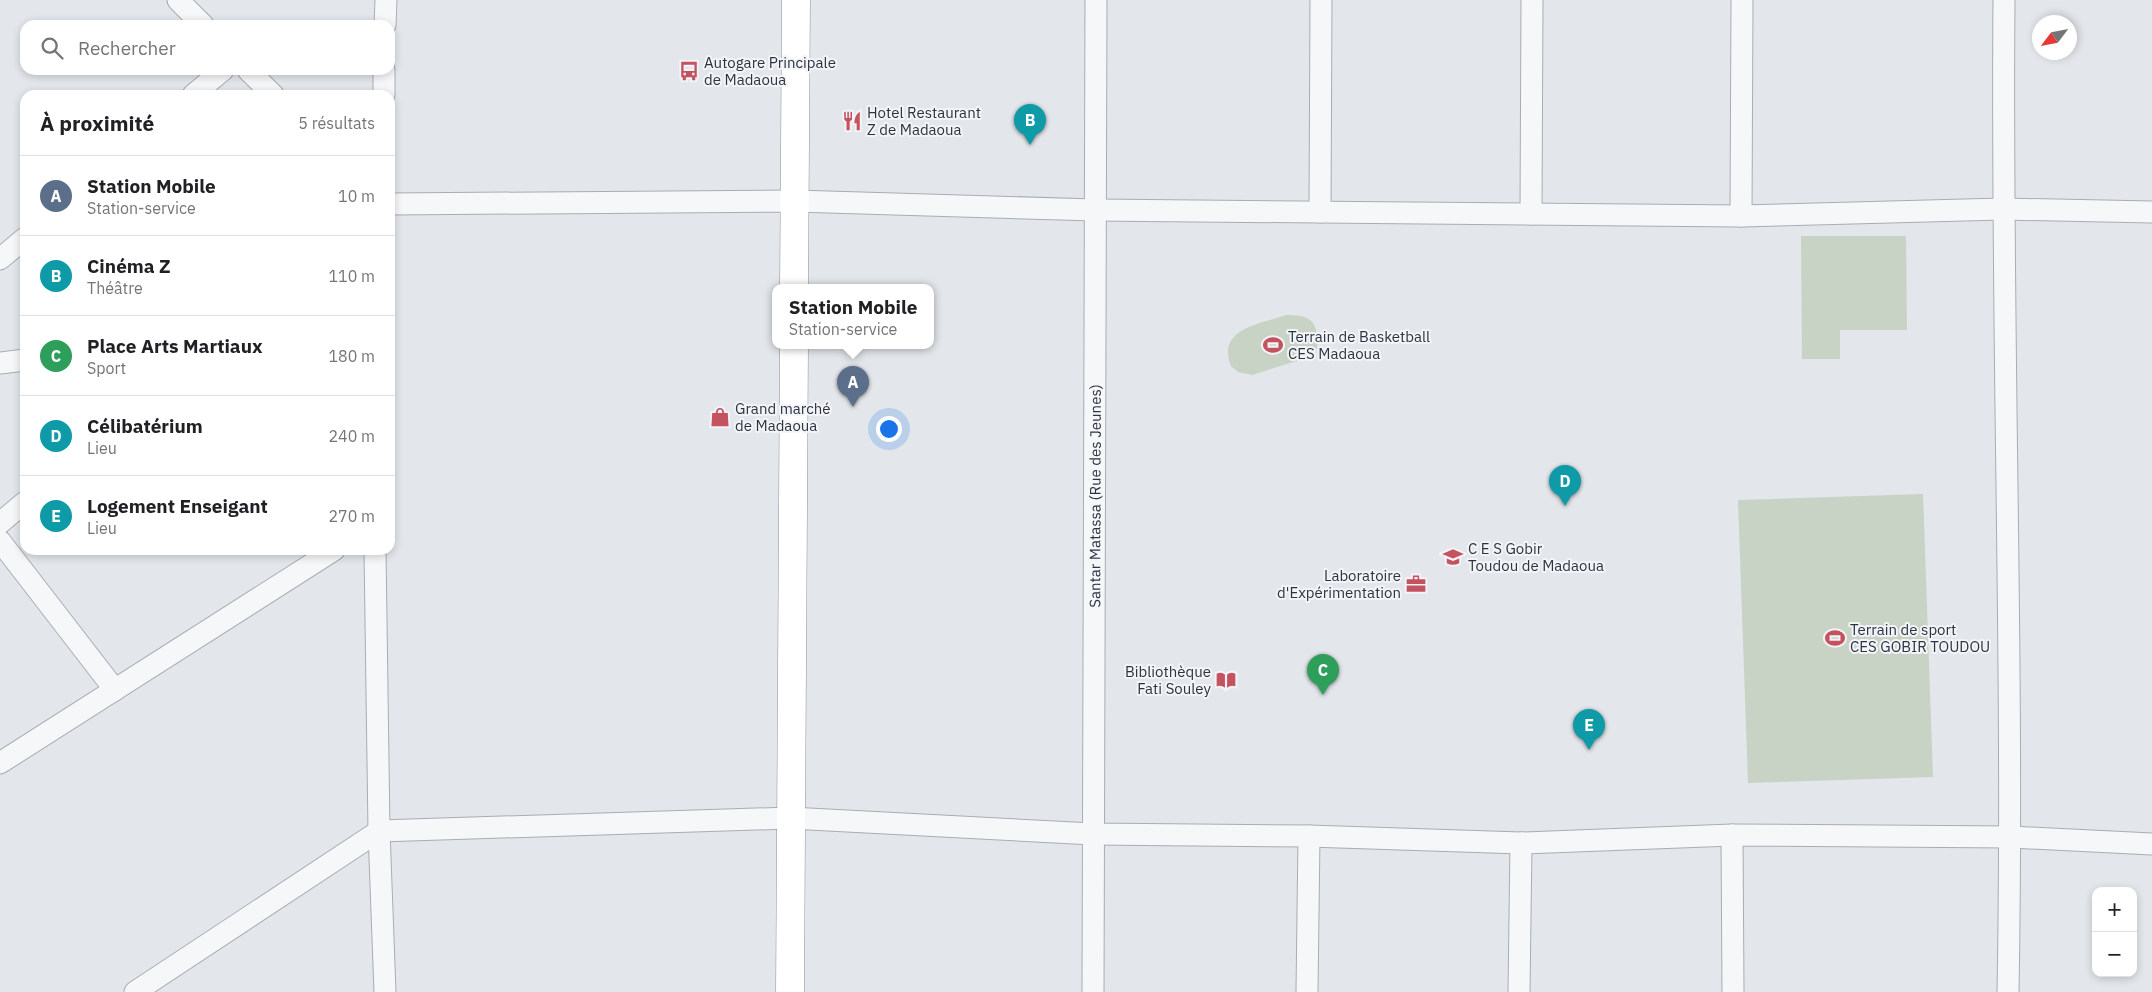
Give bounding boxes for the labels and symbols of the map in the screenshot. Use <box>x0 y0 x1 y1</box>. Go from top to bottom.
north arrow <box>2032 15 2077 60</box>
place label: Autogare Principale de Madaoua <box>704 53 836 89</box>
bus stop icon: Autogare Principale de Madaoua <box>678 60 700 82</box>
place label: Hotel Restaurant Z de Madaoua <box>867 103 981 139</box>
pin: B <box>1014 104 1046 145</box>
restaurant icon: Hotel Restaurant Z de Madaoua <box>841 110 863 132</box>
place label: Terrain de Basketball CES Madaoua <box>1288 327 1430 363</box>
sports icon: Terrain de Basketball CES Madaoua <box>1262 334 1284 356</box>
pin: A <box>837 366 869 407</box>
street label: Santar Matassa (Rue des Jeunes) <box>1085 384 1104 608</box>
place label: Grand marché de Madaoua <box>735 399 830 435</box>
shop icon: Grand marché de Madaoua <box>709 406 731 428</box>
your location <box>876 416 902 442</box>
pin: D <box>1549 465 1581 506</box>
place label: C E S Gobir Toudou de Madaoua <box>1468 539 1604 575</box>
school or university icon: C E S Gobir Toudou de Madaoua <box>1442 546 1464 568</box>
place label: Laboratoire d'Expérimentation <box>1277 566 1401 602</box>
office icon: Laboratoire d'Expérimentation <box>1405 573 1427 595</box>
place label: Terrain de sport CES GOBIR TOUDOU <box>1850 620 1990 656</box>
sports icon: Terrain de sport CES GOBIR TOUDOU <box>1824 627 1846 649</box>
pin: C <box>1307 654 1339 695</box>
place label: Bibliothèque Fati Souley <box>1125 662 1212 698</box>
library icon: Bibliothèque Fati Souley <box>1215 669 1237 691</box>
pin: E <box>1573 709 1605 750</box>

